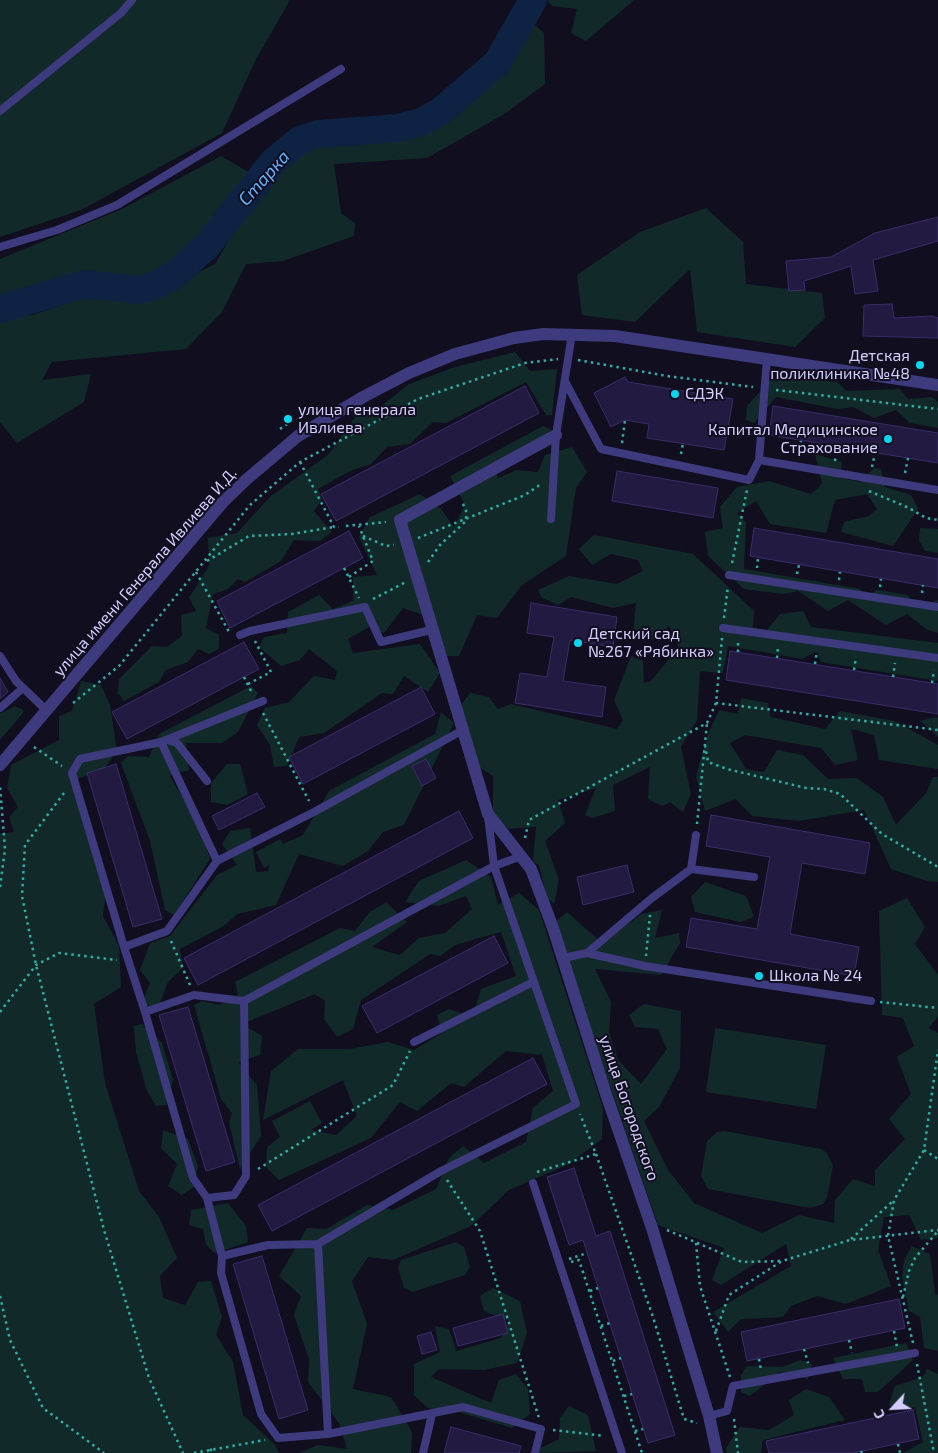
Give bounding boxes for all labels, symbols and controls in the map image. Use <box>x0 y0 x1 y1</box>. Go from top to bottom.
water label: Старка <box>234 146 294 210</box>
place label: Детская поликлиника №48 <box>770 346 910 384</box>
marker: Детская поликлиника №48 <box>914 359 926 371</box>
place label: СДЭК <box>685 384 724 404</box>
marker: СДЭК <box>669 388 681 400</box>
place label: улица генерала Ивлиева <box>298 400 416 438</box>
marker: улица генерала Ивлиева <box>282 413 294 425</box>
place label: Капитал Медицинское Страхование <box>708 420 878 458</box>
marker: Капитал Медицинское Страхование <box>882 433 894 445</box>
street label: улица имени Генерала Ивлиева И.Д. <box>49 464 241 680</box>
place label: Детский сад №267 «Рябинка» <box>588 624 714 662</box>
marker: Детский сад №267 «Рябинка» <box>572 637 584 649</box>
place label: Школа № 24 <box>769 966 862 986</box>
marker: Школа № 24 <box>753 970 765 982</box>
street label: улица Богородского <box>595 1033 663 1183</box>
north arrow <box>868 1383 918 1433</box>
text: С <box>870 1407 888 1422</box>

